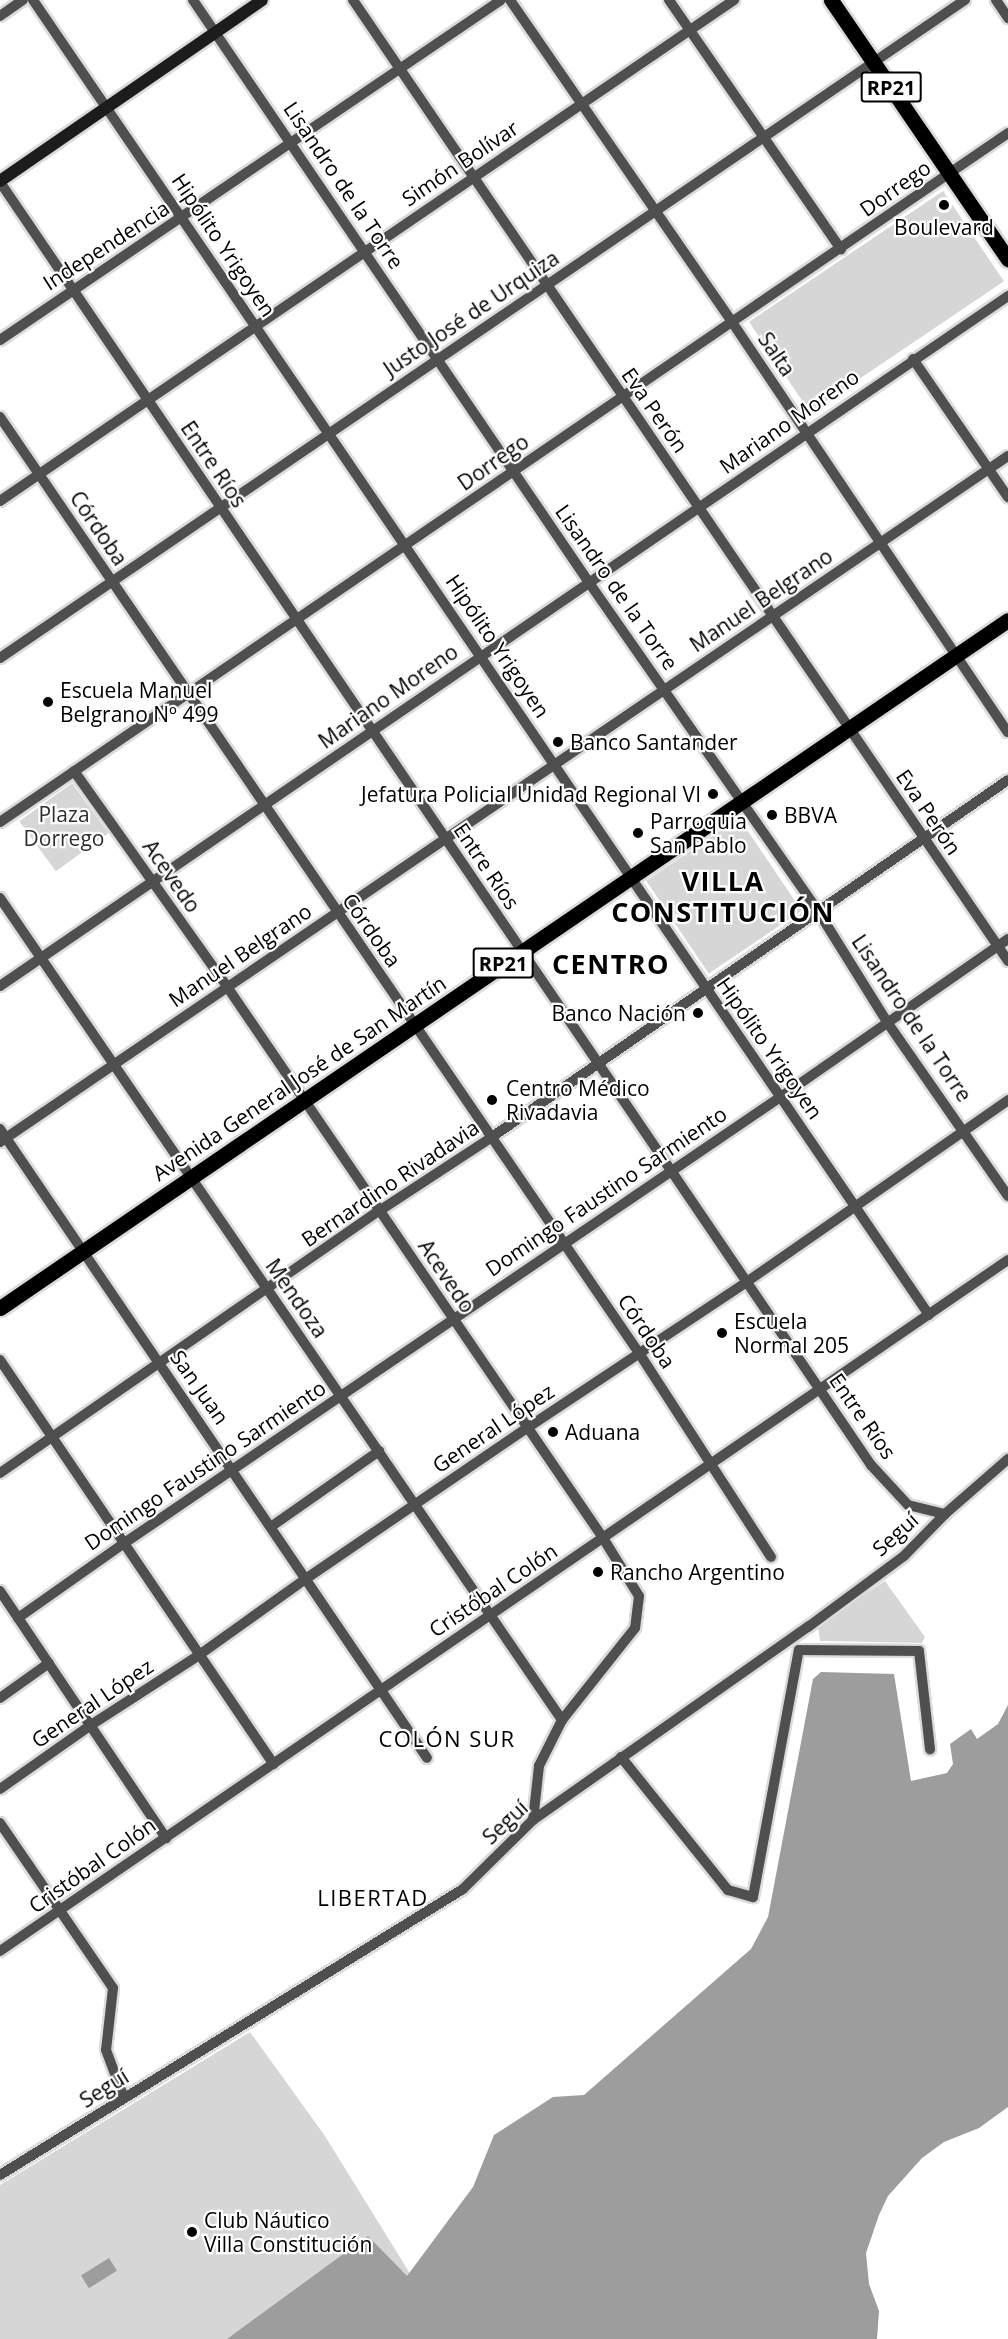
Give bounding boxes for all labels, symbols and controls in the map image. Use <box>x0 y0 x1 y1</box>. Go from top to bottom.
road number: RP21 <box>860 70 922 104</box>
street label: Lisandro de la Torre <box>279 97 409 273</box>
street label: Simón Bolívar <box>397 115 523 211</box>
street label: Dorrego <box>855 154 935 222</box>
street label: Hipólito Yrigoyen <box>167 169 281 321</box>
street label: Independencia <box>38 195 174 295</box>
marker: Boulevard <box>937 198 951 212</box>
place label: Boulevard <box>894 214 994 240</box>
street label: Justo José de Urquiza <box>378 245 564 381</box>
street label: Salta <box>753 327 801 381</box>
street label: Eva Perón <box>617 363 693 457</box>
street label: Mariano Moreno <box>714 364 864 478</box>
street label: Entre Ríos <box>176 416 252 512</box>
street label: Dorrego <box>453 428 533 496</box>
street label: Córdoba <box>65 486 133 570</box>
street label: Lisandro de la Torre <box>550 499 684 675</box>
street label: Manuel Belgrano <box>685 543 837 657</box>
street label: Hipólito Yrigoyen <box>441 570 555 722</box>
street label: Mariano Moreno <box>313 639 463 753</box>
place label: Escuela Manuel Belgrano Nº 499 <box>60 677 218 727</box>
marker: Escuela Manuel Belgrano Nº 499 <box>41 695 55 709</box>
place label: Banco Santander <box>570 729 738 755</box>
marker: Banco Santander <box>551 735 565 749</box>
street label: Eva Perón <box>891 764 967 860</box>
place label: Jefatura Policial Unidad Regional VI <box>361 781 701 807</box>
marker: Jefatura Policial Unidad Regional VI <box>706 787 720 801</box>
park label: Plaza Dorrego <box>24 801 104 851</box>
place label: BBVA <box>784 802 837 828</box>
place label: Parroquia San Pablo <box>650 808 747 858</box>
marker: BBVA <box>765 808 779 822</box>
street label: Entre Ríos <box>449 818 525 914</box>
marker: Parroquia San Pablo <box>631 826 645 840</box>
street label: Acevedo <box>138 835 206 917</box>
district label: VILLA CONSTITUCIÓN <box>611 864 835 927</box>
street label: Córdoba <box>337 888 407 972</box>
street label: Manuel Belgrano <box>164 898 316 1012</box>
street label: Lisandro de la Torre <box>847 930 977 1106</box>
road number: RP21 <box>472 946 534 980</box>
district label: CENTRO <box>552 948 670 980</box>
street label: Avenida General José de San Martín <box>148 970 450 1186</box>
street label: Hipólito Yrigoyen <box>712 972 828 1124</box>
place label: Banco Nación <box>551 1000 686 1026</box>
marker: Banco Nación <box>691 1006 705 1020</box>
place label: Centro Médico Rivadavia <box>506 1075 650 1125</box>
marker: Centro Médico Rivadavia <box>483 1091 501 1109</box>
street label: Domingo Faustino Sarmiento <box>481 1101 731 1281</box>
street label: Bernardino Rivadavia <box>296 1114 484 1252</box>
street label: Acevedo <box>413 1235 481 1317</box>
street label: Mendoza <box>261 1254 333 1342</box>
street label: Córdoba <box>613 1289 681 1373</box>
place label: Escuela Normal 205 <box>734 1308 849 1358</box>
marker: Escuela Normal 205 <box>715 1326 729 1340</box>
street label: San Juan <box>165 1345 235 1429</box>
street label: Entre Ríos <box>824 1368 902 1464</box>
street label: Domingo Faustino Sarmiento <box>80 1375 330 1555</box>
street label: General López <box>428 1378 558 1478</box>
place label: Aduana <box>565 1419 640 1445</box>
marker: Aduana <box>546 1425 560 1439</box>
street label: Seguí <box>867 1507 923 1561</box>
street label: Cristóbal Colón <box>424 1538 562 1642</box>
place label: Rancho Argentino <box>610 1559 785 1585</box>
marker: Rancho Argentino <box>591 1565 605 1579</box>
street label: General López <box>27 1653 157 1753</box>
district label: COLÓN SUR <box>378 1726 516 1752</box>
street label: Seguí <box>477 1795 533 1849</box>
street label: Cristóbal Colón <box>24 1812 160 1918</box>
district label: LIBERTAD <box>317 1885 429 1911</box>
street label: Seguí <box>75 2063 133 2113</box>
place label: Club Náutico Villa Constitución <box>204 2207 372 2257</box>
marker: Club Náutico Villa Constitución <box>185 2225 199 2239</box>

